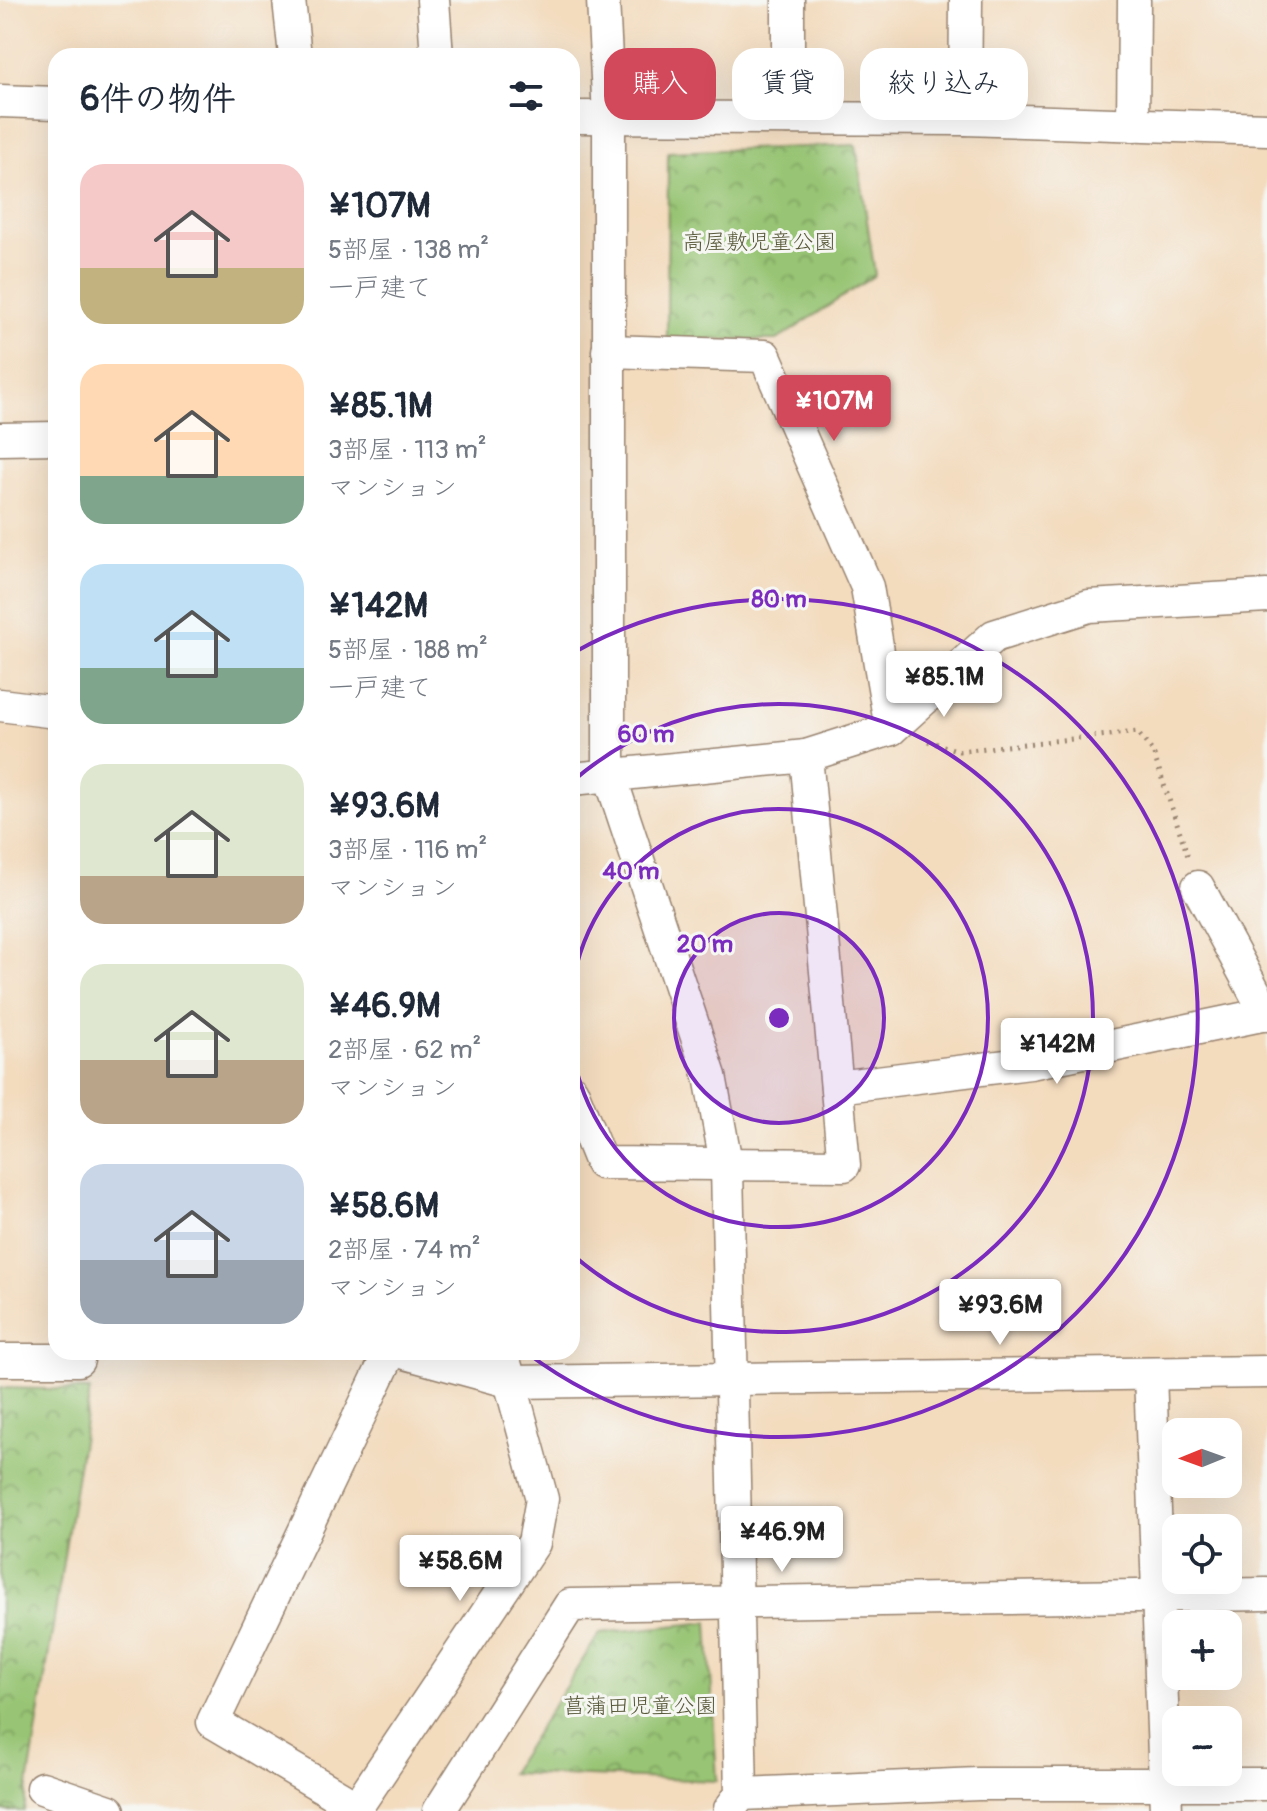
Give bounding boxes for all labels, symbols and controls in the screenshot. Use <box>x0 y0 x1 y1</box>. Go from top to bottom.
chip: 購入 <box>604 48 716 120</box>
chip: 賃貸 <box>732 48 844 120</box>
chip: 絞り込み <box>860 48 1028 120</box>
icon: filters <box>504 74 548 118</box>
text: 6件の物件 <box>80 78 236 121</box>
text: ¥107M <box>328 185 431 228</box>
icon: home <box>144 196 240 292</box>
park label: 高屋敷児童公園 <box>682 228 836 256</box>
text: 5部屋 · 138 m² <box>328 234 489 266</box>
text: 一戸建て <box>328 272 432 304</box>
pin: ¥107M <box>778 375 890 443</box>
text: ¥85.1M <box>328 385 432 428</box>
text: ¥107M <box>795 385 873 417</box>
icon: home <box>144 396 240 492</box>
text: 3部屋 · 113 m² <box>328 434 487 466</box>
text: マンション <box>328 472 457 504</box>
text: ¥142M <box>328 585 428 628</box>
text: 80 m <box>751 585 807 614</box>
icon: home <box>144 596 240 692</box>
text: 5部屋 · 188 m² <box>328 634 488 666</box>
pin: ¥85.1M <box>879 651 1009 719</box>
text: ¥85.1M <box>904 661 984 693</box>
text: 一戸建て <box>328 672 432 704</box>
text: 60 m <box>618 720 674 749</box>
text: ¥93.6M <box>328 785 440 828</box>
icon: home <box>144 796 240 892</box>
text: 3部屋 · 116 m² <box>328 834 487 866</box>
text: 40 m <box>603 857 659 886</box>
text: マンション <box>328 872 457 904</box>
text: 20 m <box>677 930 733 959</box>
text: ¥46.9M <box>328 985 441 1028</box>
icon: home <box>144 996 240 1092</box>
centre of rings <box>765 1004 793 1032</box>
pin: ¥142M <box>1001 1018 1113 1086</box>
text: ¥142M <box>1019 1028 1095 1060</box>
text: 2部屋 · 62 m² <box>328 1034 482 1066</box>
text: マンション <box>328 1072 457 1104</box>
text: ¥58.6M <box>328 1185 439 1228</box>
icon: home <box>144 1196 240 1292</box>
text: 2部屋 · 74 m² <box>328 1234 481 1266</box>
text: マンション <box>328 1272 457 1304</box>
pin: ¥93.6M <box>935 1279 1065 1347</box>
text: ¥93.6M <box>957 1289 1043 1321</box>
north arrow <box>1162 1418 1242 1498</box>
map controls <box>1162 1418 1242 1786</box>
pin: ¥46.9M <box>717 1506 847 1574</box>
button: locate <box>1162 1514 1242 1594</box>
text: ¥46.9M <box>739 1516 825 1548</box>
pin: ¥58.6M <box>395 1535 525 1603</box>
text: ¥58.6M <box>418 1545 502 1577</box>
button: + <box>1162 1610 1242 1690</box>
park label: 菖蒲田児童公園 <box>563 1692 717 1720</box>
button: − <box>1162 1706 1242 1786</box>

